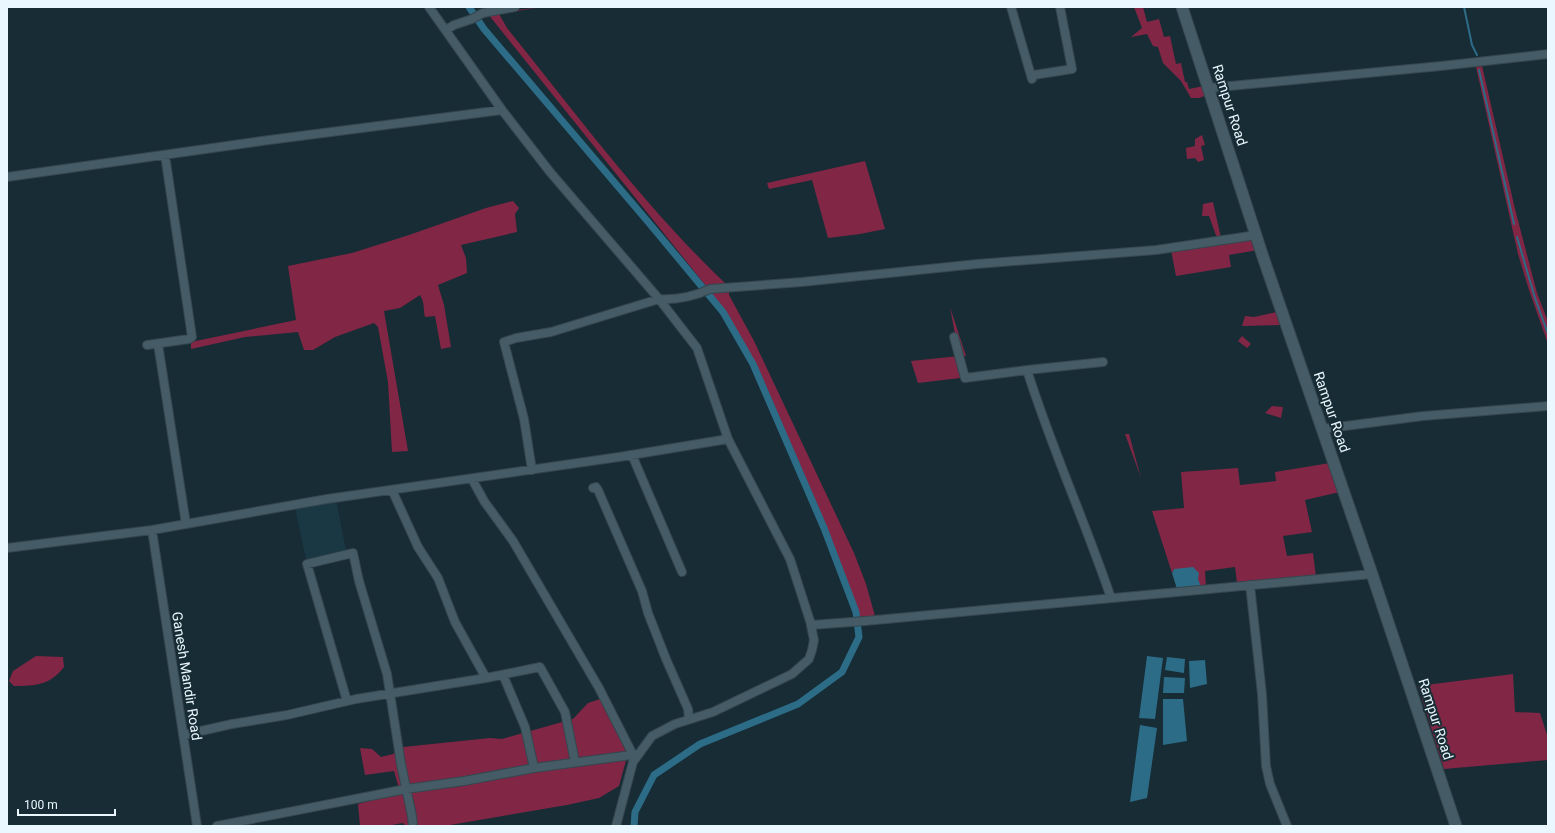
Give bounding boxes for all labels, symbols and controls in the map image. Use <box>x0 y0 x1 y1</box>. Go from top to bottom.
street label: Rampur Road <box>1209 62 1251 148</box>
street label: Rampur Road <box>1311 369 1353 455</box>
street label: Ganesh Mandir Road <box>169 611 205 741</box>
street label: Rampur Road <box>1415 676 1457 762</box>
scale bar <box>18 791 115 817</box>
text: 100 m <box>24 798 58 812</box>

